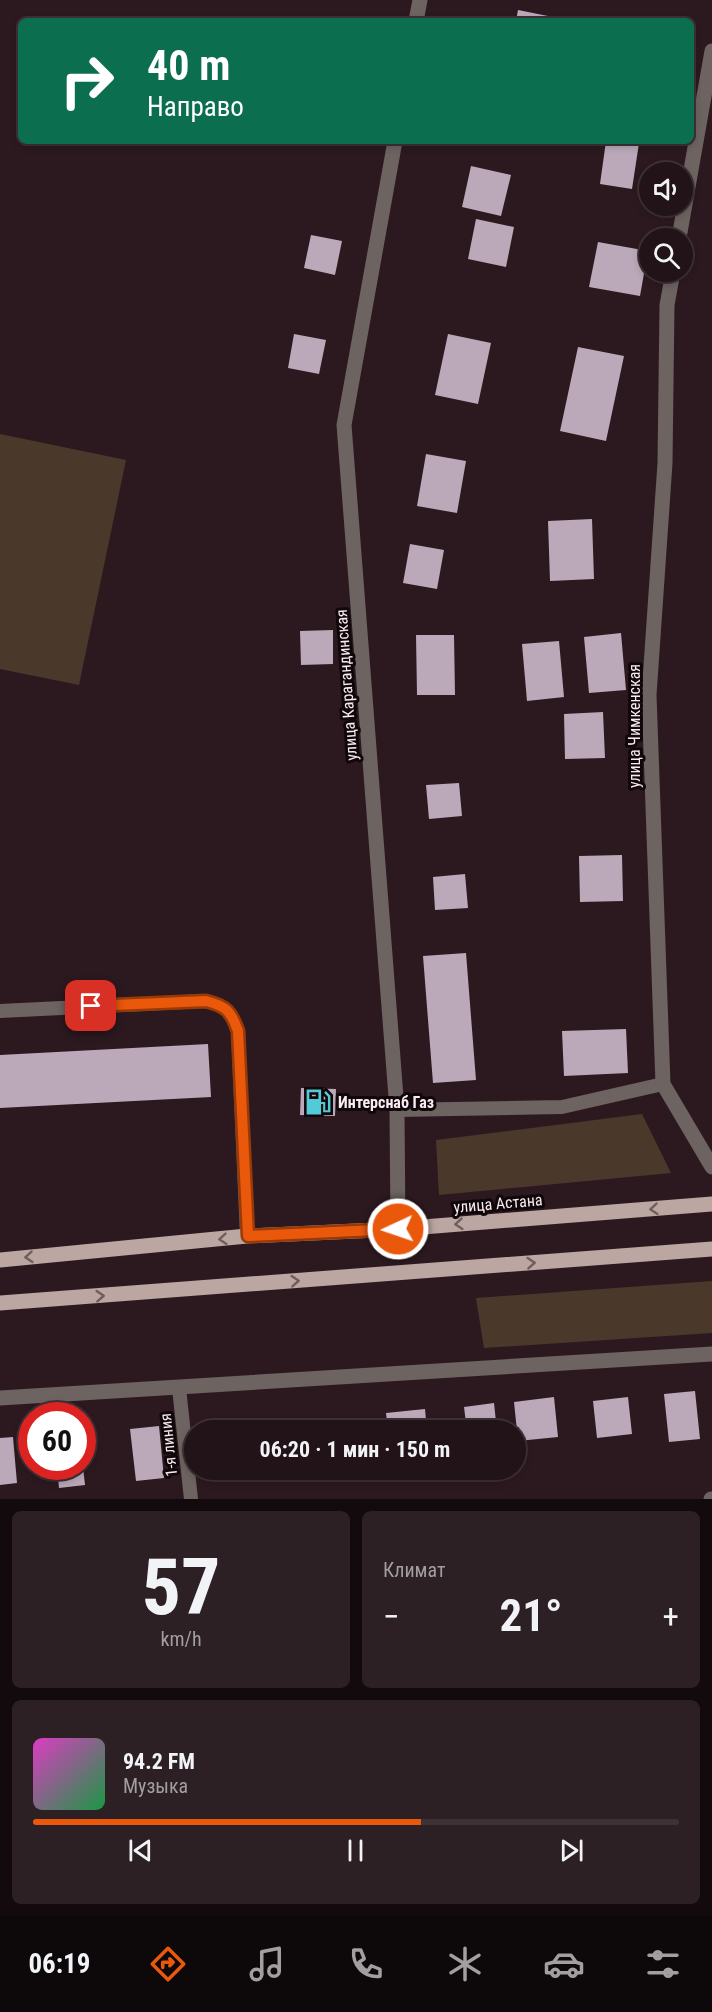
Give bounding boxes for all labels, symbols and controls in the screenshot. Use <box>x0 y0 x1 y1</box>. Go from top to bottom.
text: 40 m <box>147 41 230 90</box>
icon: right <box>48 42 126 120</box>
text: Направо <box>147 91 244 123</box>
map controls <box>639 162 693 282</box>
button: sound <box>639 162 693 216</box>
button: search <box>639 228 693 282</box>
street label: улица Карагандинская <box>332 609 361 761</box>
street label: улица Чимкенская <box>625 664 644 788</box>
pin <box>65 980 116 1031</box>
icon: arrive <box>74 989 107 1022</box>
fuel station icon: Интерснаб Газ <box>303 1087 333 1117</box>
place label: Интерснаб Газ <box>338 1093 434 1112</box>
street label: улица Астана <box>453 1190 543 1217</box>
position arrow <box>366 1197 430 1261</box>
one-way arrow <box>649 1202 658 1215</box>
one-way arrow <box>455 1218 464 1231</box>
one-way arrow <box>218 1232 227 1245</box>
one-way arrow <box>24 1250 33 1263</box>
one-way arrow <box>526 1257 535 1270</box>
one-way arrow <box>290 1275 299 1288</box>
one-way arrow <box>96 1289 105 1302</box>
speed limit sign: 60 <box>18 1402 96 1480</box>
street label: 1-я линия <box>156 1412 181 1478</box>
text: 06:20 · 1 мин · 150 m <box>260 1437 450 1462</box>
text: 57 <box>142 1542 220 1633</box>
text: Климат <box>383 1558 445 1582</box>
text: 21° <box>500 1589 563 1642</box>
text: − <box>383 1597 400 1636</box>
text: + <box>663 1597 679 1636</box>
text: km/h <box>160 1627 202 1651</box>
text: 94.2 FM <box>123 1749 195 1774</box>
text: Музыка <box>123 1774 188 1798</box>
icon: previous <box>124 1834 157 1867</box>
icon: pause <box>339 1834 372 1867</box>
icon: next <box>555 1834 588 1867</box>
icon: directions <box>147 1943 189 1985</box>
icon: music <box>246 1943 288 1985</box>
icon: phone <box>345 1943 387 1985</box>
icon: climate <box>444 1943 486 1985</box>
icon: car <box>543 1943 585 1985</box>
icon: filters <box>642 1943 684 1985</box>
text: 06:19 <box>28 1948 90 1980</box>

